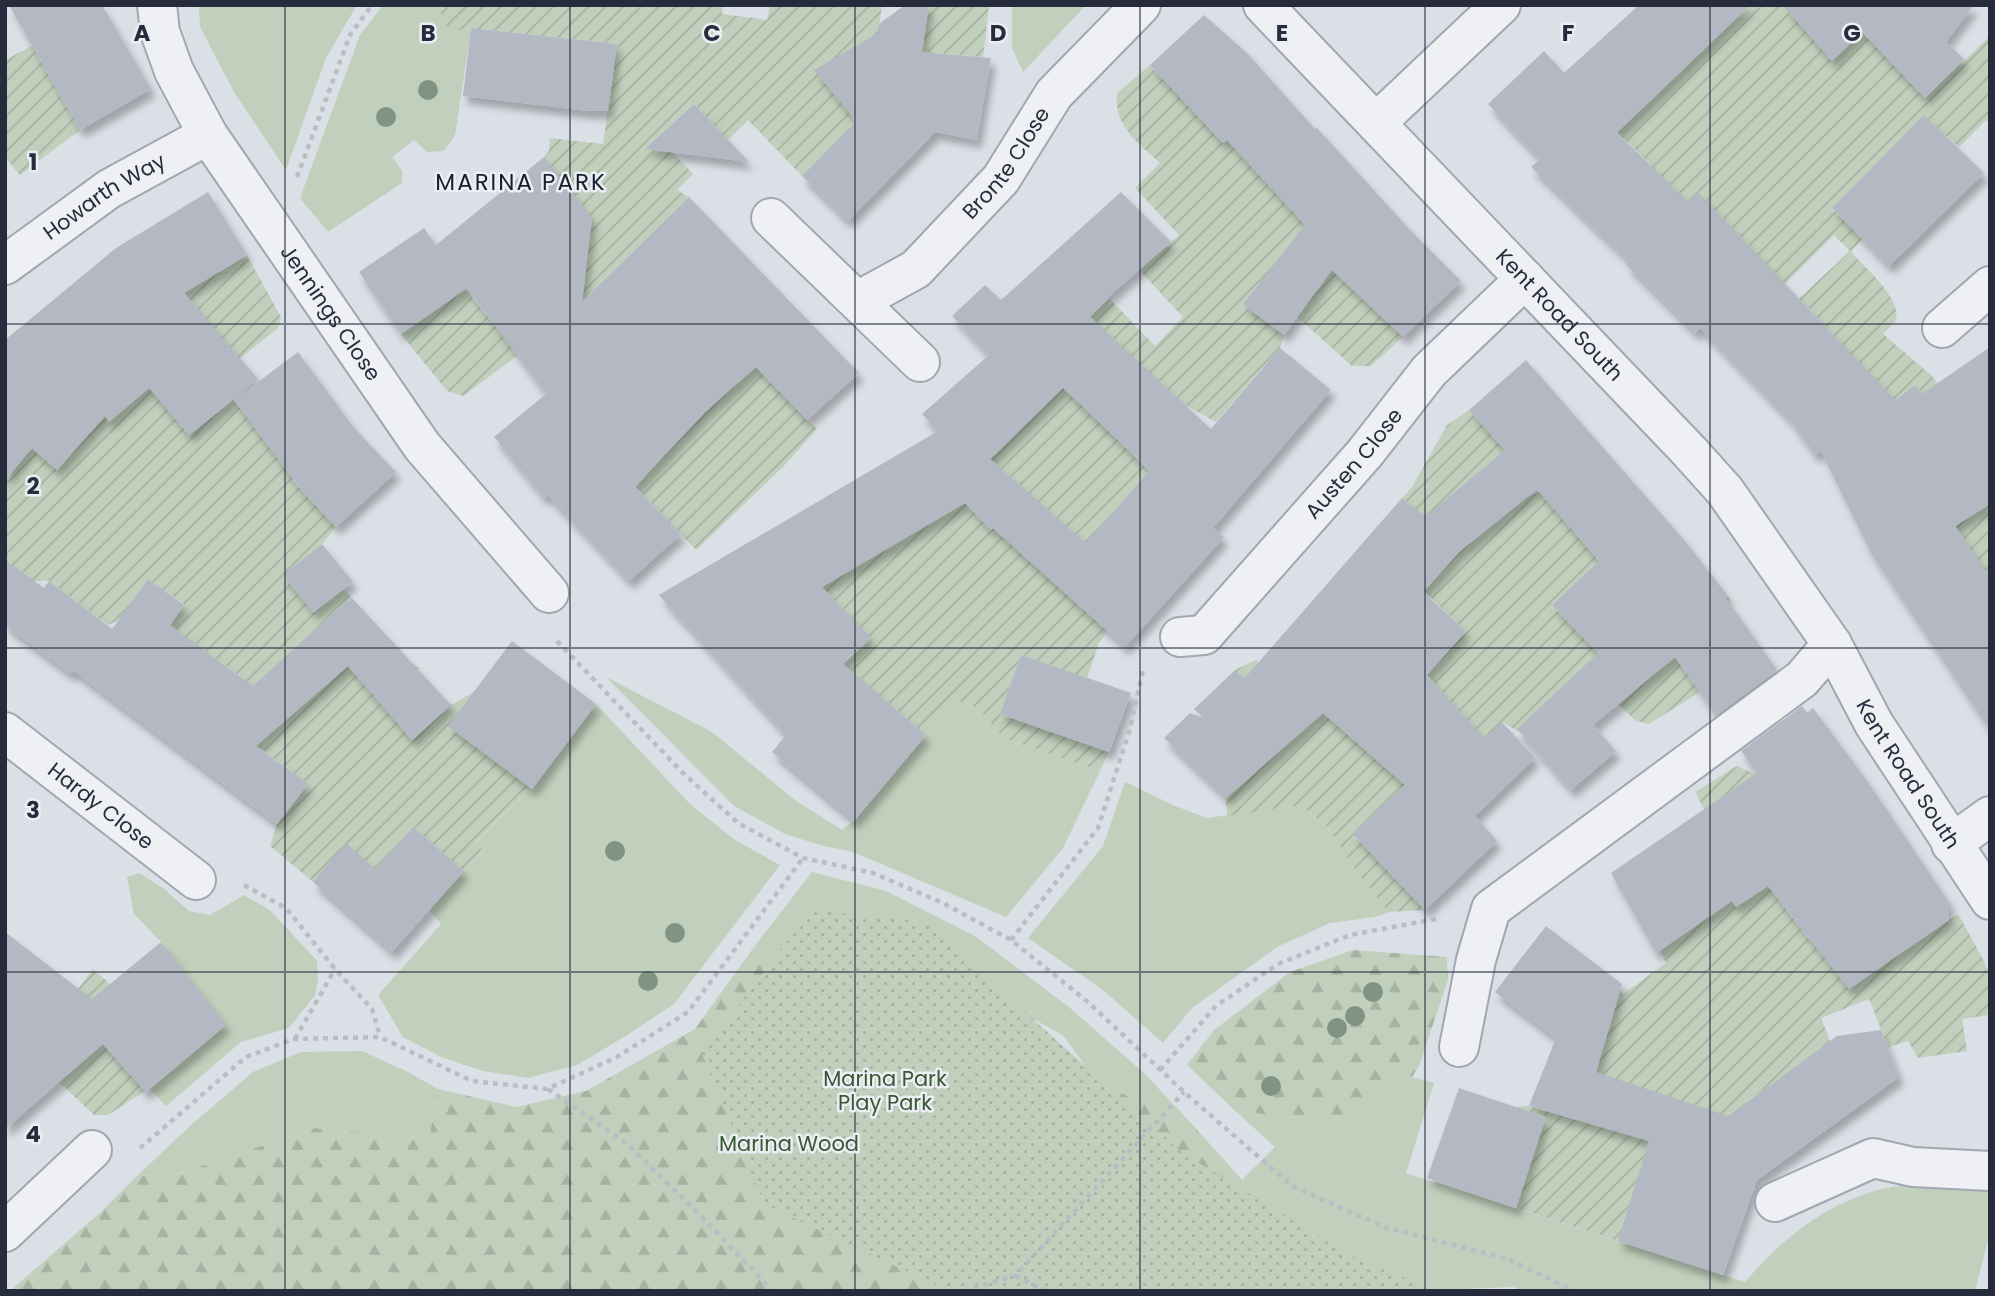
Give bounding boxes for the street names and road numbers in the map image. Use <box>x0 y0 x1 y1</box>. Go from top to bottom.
street label: Bronte Close <box>955 101 1056 225</box>
street label: Howarth Way <box>37 146 171 246</box>
street label: Jennings Close <box>274 239 388 386</box>
street label: Kent Road South <box>1489 242 1630 387</box>
street label: Austen Close <box>1298 402 1409 525</box>
street label: Kent Road South <box>1849 694 1967 854</box>
street label: Hardy Close <box>42 755 160 856</box>

